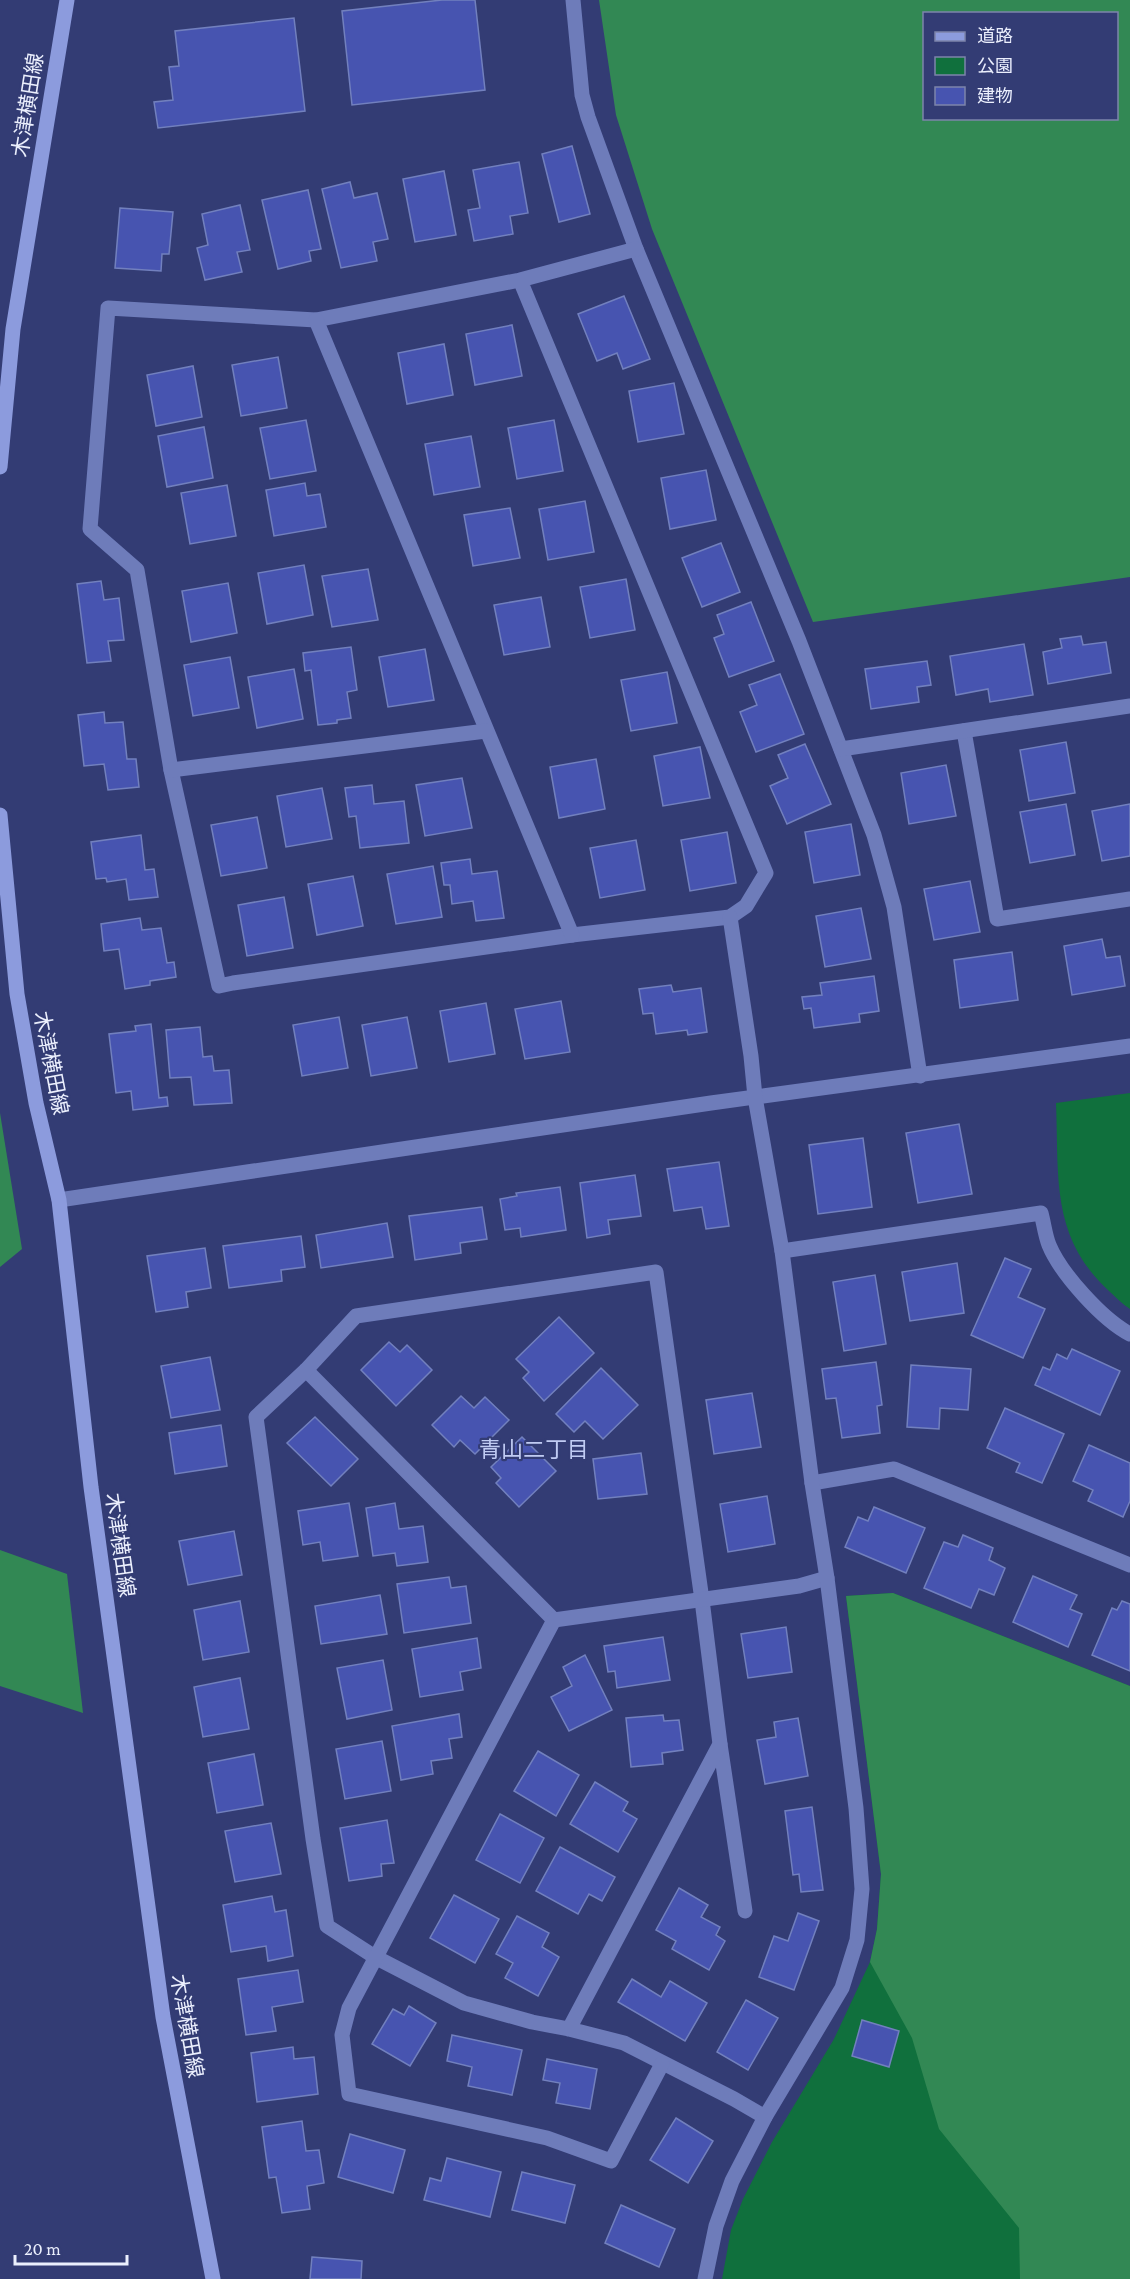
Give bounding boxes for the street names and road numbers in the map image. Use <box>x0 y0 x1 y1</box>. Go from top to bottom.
street label: 木津横田線 <box>8 51 48 159</box>
street label: 木津横田線 <box>29 1009 73 1117</box>
street label: 木津横田線 <box>101 1491 139 1599</box>
street label: 木津横田線 <box>166 1972 208 2080</box>

